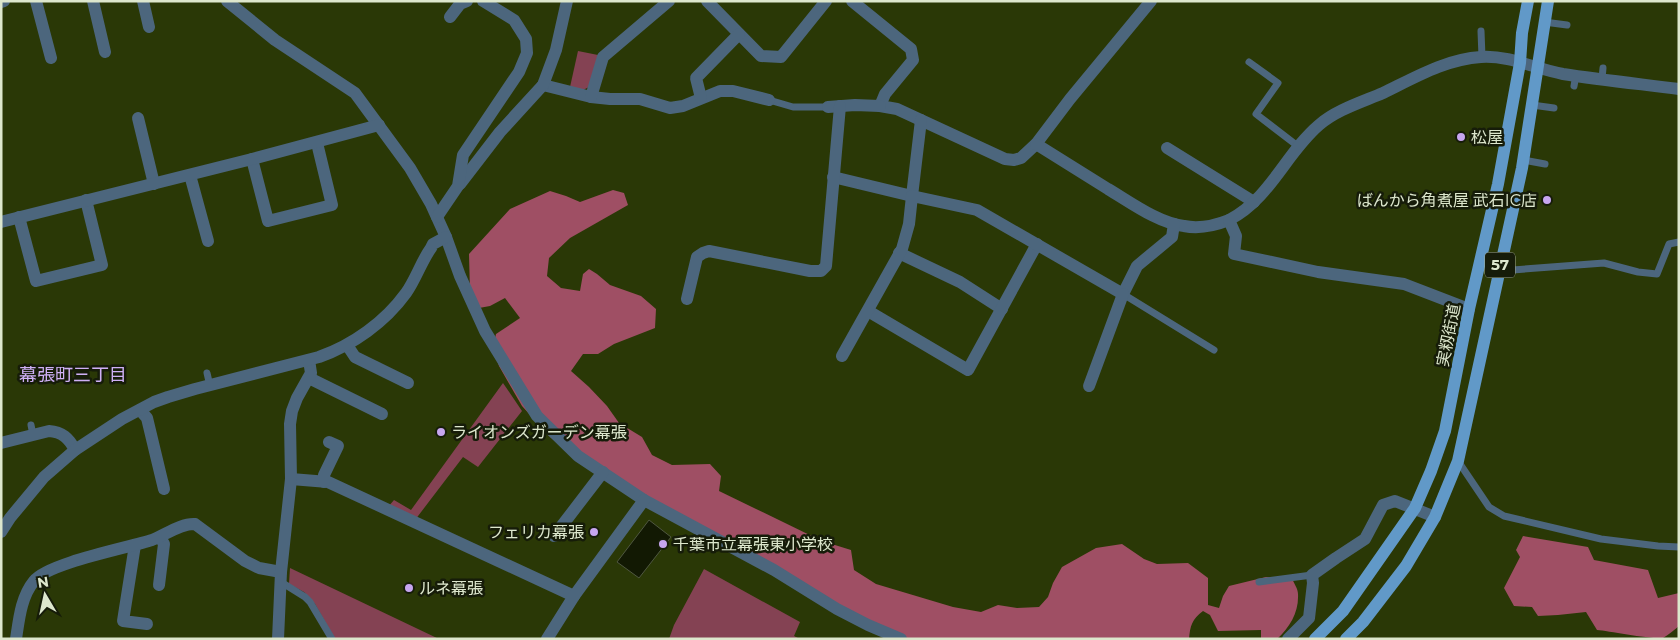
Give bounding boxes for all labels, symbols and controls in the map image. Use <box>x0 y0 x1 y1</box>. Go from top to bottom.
place label: 松屋 <box>1471 128 1503 147</box>
marker: 松屋 <box>1455 131 1467 143</box>
place label: ばんから角煮屋 武石IC店 <box>1357 191 1537 210</box>
marker: ばんから角煮屋 武石IC店 <box>1541 194 1553 206</box>
road number: 57 <box>1485 252 1515 278</box>
street label: 実籾街道 <box>1433 302 1464 368</box>
district label: 幕張町三丁目 <box>19 364 127 386</box>
place label: ライオンズガーデン幕張 <box>451 423 627 442</box>
marker: ライオンズガーデン幕張 <box>435 426 447 438</box>
place label: フェリカ幕張 <box>488 523 584 542</box>
marker: フェリカ幕張 <box>588 526 600 538</box>
place label: 千葉市立幕張東小学校 <box>673 535 833 554</box>
marker: 千葉市立幕張東小学校 <box>657 538 669 550</box>
north arrow <box>20 570 70 620</box>
text: N <box>36 572 50 592</box>
place label: ルネ幕張 <box>419 579 483 598</box>
marker: ルネ幕張 <box>403 582 415 594</box>

